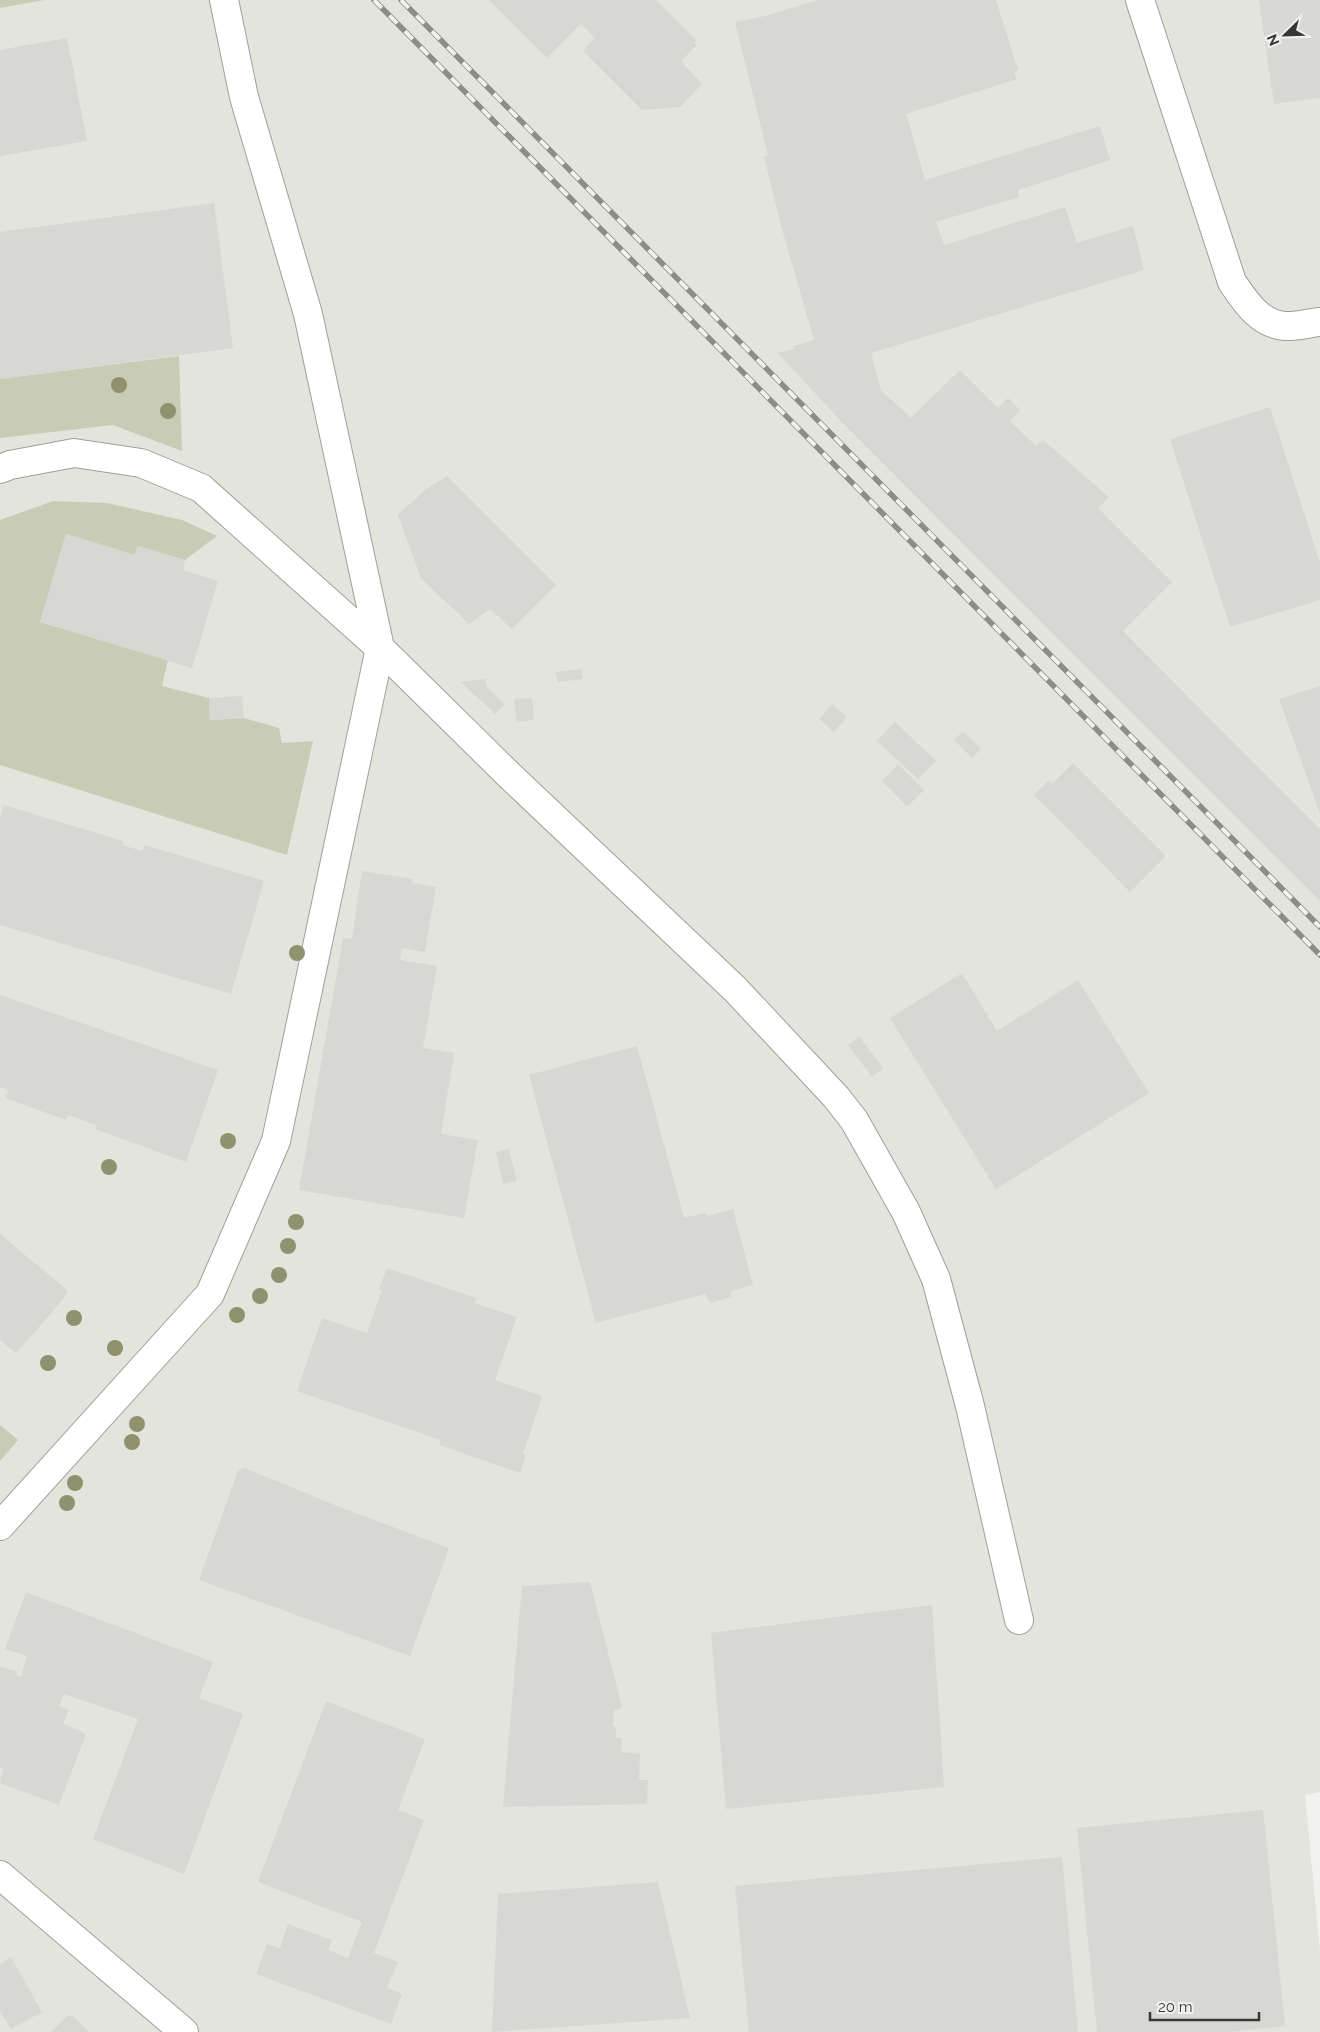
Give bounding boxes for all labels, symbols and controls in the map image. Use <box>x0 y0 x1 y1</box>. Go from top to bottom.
north arrow <box>1260 10 1310 60</box>
text: N <box>1264 32 1282 48</box>
scale bar <box>1150 1990 1259 2022</box>
text: 20 m <box>1158 1998 1193 2016</box>

